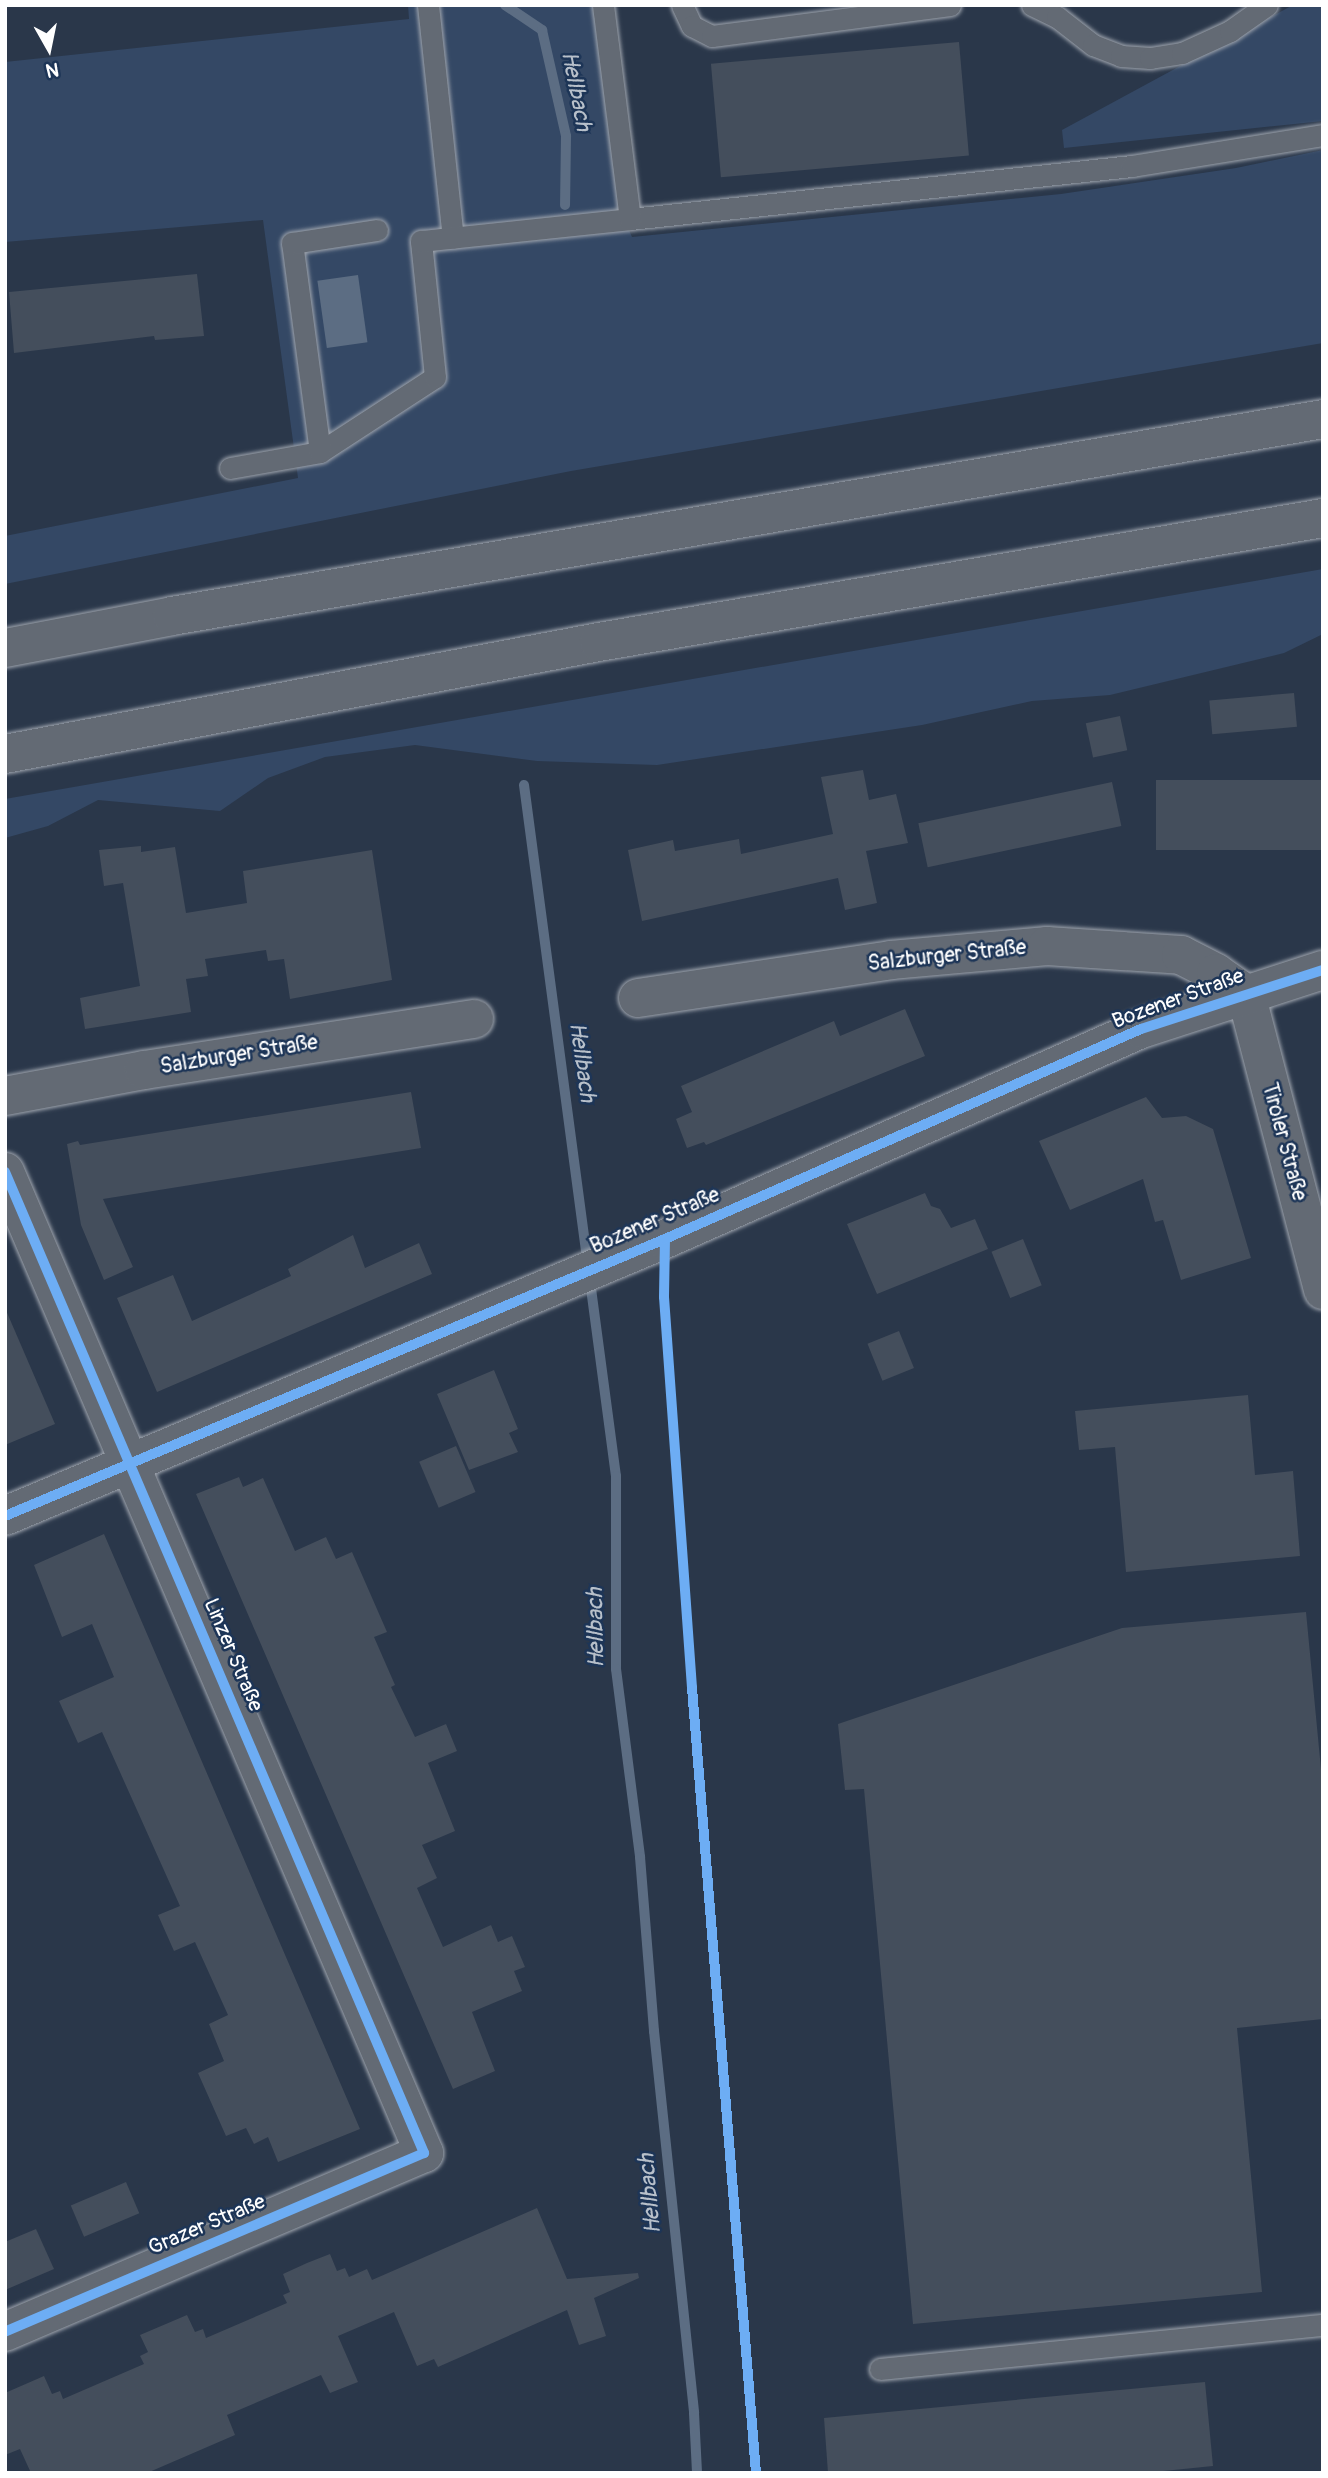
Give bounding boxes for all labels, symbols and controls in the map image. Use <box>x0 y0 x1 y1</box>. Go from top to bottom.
north arrow <box>14 14 84 84</box>
water label: Hellbach <box>555 49 597 133</box>
text: N <box>44 57 61 83</box>
street label: Salzburger Straße <box>867 935 1027 977</box>
street label: Bozener Straße <box>1109 964 1247 1034</box>
water label: Hellbach <box>563 1020 601 1104</box>
street label: Salzburger Straße <box>158 1030 320 1080</box>
street label: Tiroler Straße <box>1256 1080 1312 1204</box>
street label: Bozener Straße <box>587 1182 723 1260</box>
water label: Hellbach <box>582 1588 610 1668</box>
street label: Linzer Straße <box>198 1595 268 1715</box>
water label: Hellbach <box>633 2153 667 2235</box>
street label: Grazer Straße <box>145 2189 269 2261</box>

